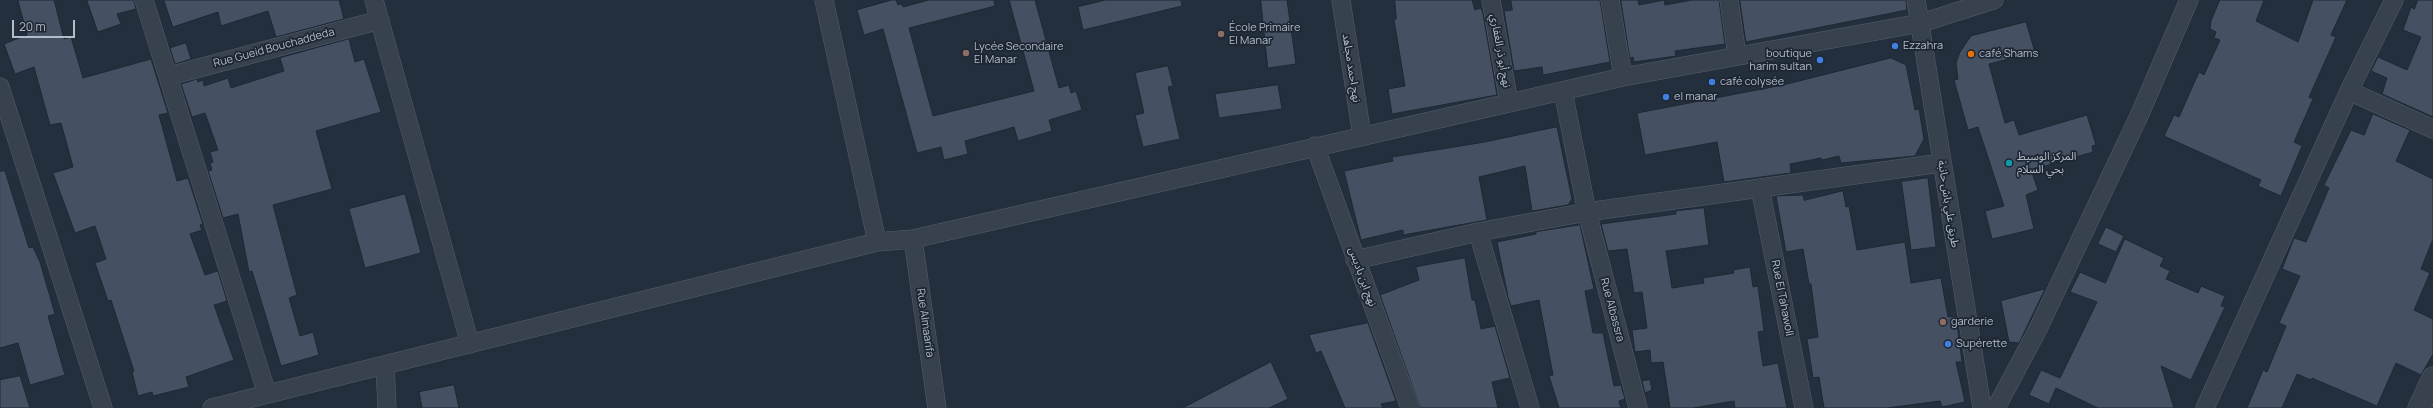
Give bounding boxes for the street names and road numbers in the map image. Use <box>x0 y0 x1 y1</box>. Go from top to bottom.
street label: نهج أبو ذر الغفاري <box>1487 13 1513 89</box>
street label: Rue Gueid Bouchaddeda <box>212 25 336 71</box>
street label: نهج احمد مجاهد <box>1339 33 1363 103</box>
street label: طريق علي باش حانبة <box>1935 159 1961 249</box>
street label: نهج ابن باديس <box>1345 245 1379 309</box>
street label: Rue El Tahawoll <box>1768 259 1796 337</box>
street label: Rue Albassra <box>1597 277 1627 343</box>
street label: Rue Almaarifa <box>914 288 936 358</box>

